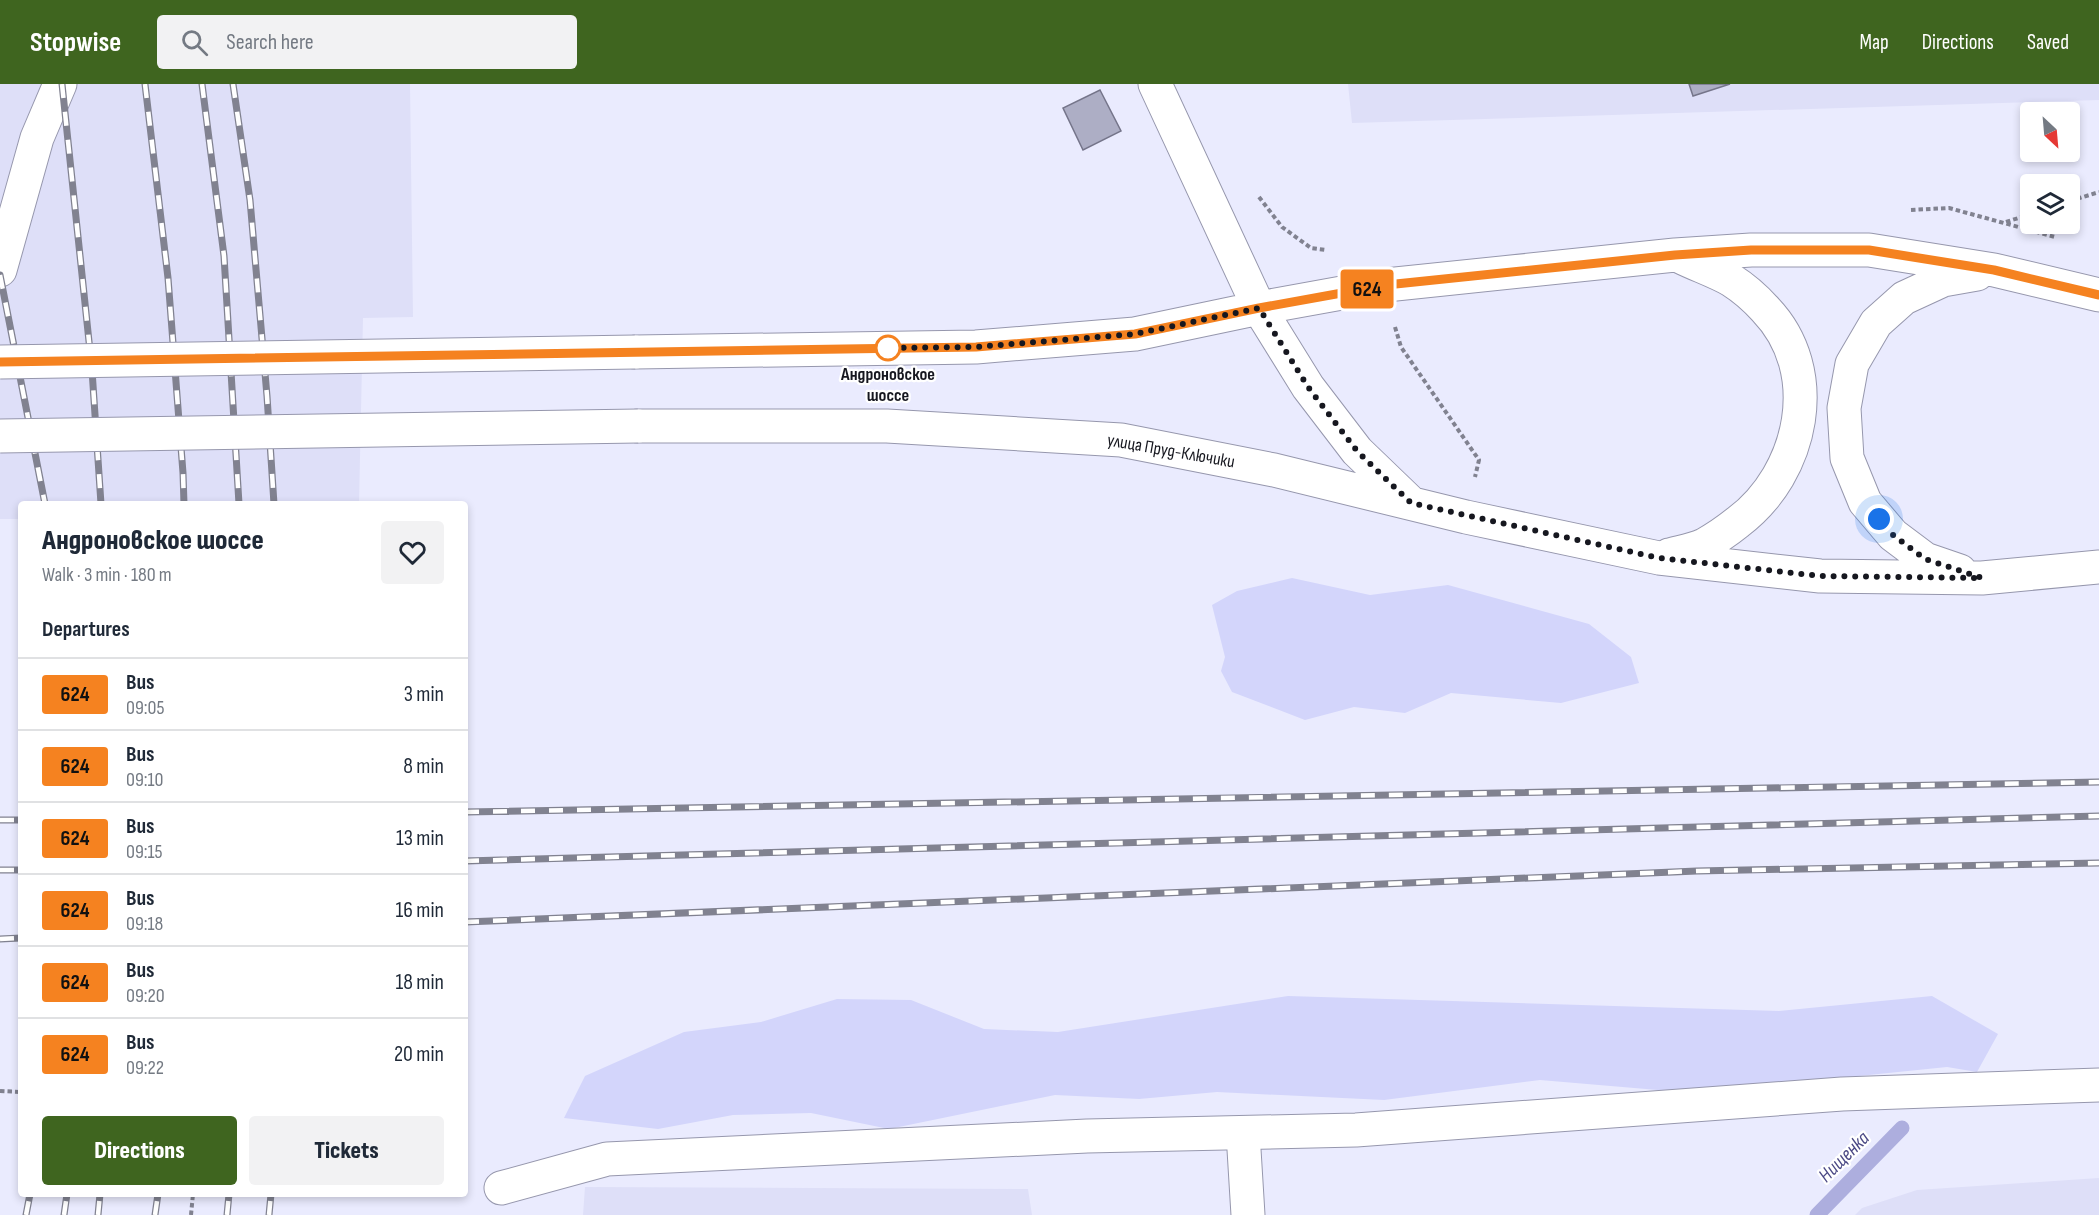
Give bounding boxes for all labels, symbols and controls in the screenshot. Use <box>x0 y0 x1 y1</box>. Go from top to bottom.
search box <box>157 15 577 69</box>
text: Stopwise <box>30 26 121 59</box>
icon: search <box>178 26 211 59</box>
text: Search here <box>226 29 314 56</box>
text: Map <box>1859 30 1889 55</box>
text: Directions <box>1922 30 1994 55</box>
text: Saved <box>2027 30 2069 55</box>
north arrow <box>2020 102 2080 162</box>
map controls <box>2020 102 2080 234</box>
button: layers <box>2020 174 2080 234</box>
line badge: 624 <box>1332 270 1402 308</box>
text: 624 <box>1353 277 1381 302</box>
marker: Андроновское шоссе <box>875 335 901 361</box>
place label: Андроновское шоссе <box>840 364 935 406</box>
street label: улица Пруд-Ключики <box>1106 429 1236 473</box>
your location <box>1864 504 1894 534</box>
button: heart <box>381 521 444 584</box>
text: Андроновское шоссе <box>42 524 264 557</box>
text: Walk · 3 min · 180 m <box>42 563 172 587</box>
text: Departures <box>42 616 130 643</box>
text: Bus <box>126 669 155 696</box>
text: 3 min <box>404 681 444 708</box>
text: 624 <box>61 682 89 707</box>
text: 09:05 <box>126 696 164 720</box>
text: Bus <box>126 741 155 768</box>
text: 8 min <box>403 753 444 780</box>
text: 624 <box>61 754 89 779</box>
text: 09:10 <box>126 768 163 792</box>
text: Bus <box>126 813 155 840</box>
text: 13 min <box>396 825 444 852</box>
text: 624 <box>61 826 89 851</box>
text: 09:15 <box>126 840 163 864</box>
text: Bus <box>126 885 155 912</box>
text: 16 min <box>396 897 444 924</box>
text: 624 <box>61 898 89 923</box>
text: 09:18 <box>126 912 163 936</box>
text: Bus <box>126 957 155 984</box>
text: 18 min <box>396 969 444 996</box>
text: 624 <box>61 970 89 995</box>
text: 09:20 <box>126 984 165 1008</box>
text: Bus <box>126 1029 155 1056</box>
text: 20 min <box>394 1041 444 1068</box>
text: 624 <box>61 1042 89 1067</box>
text: 09:22 <box>126 1056 164 1080</box>
button: Directions <box>42 1116 237 1185</box>
button: Tickets <box>249 1116 444 1185</box>
water label: Нищенка <box>1814 1127 1874 1187</box>

